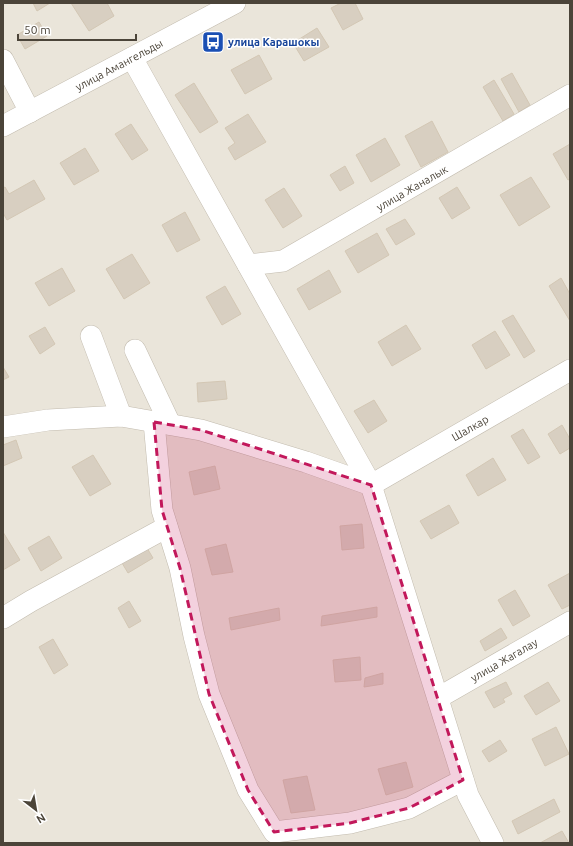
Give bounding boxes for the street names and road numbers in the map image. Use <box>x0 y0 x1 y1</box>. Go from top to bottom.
street label: улица Амангельды <box>73 37 165 93</box>
street label: улица Жаналык <box>374 163 450 213</box>
street label: Шалкар <box>449 413 491 443</box>
street label: улица Жагалау <box>468 636 540 684</box>

